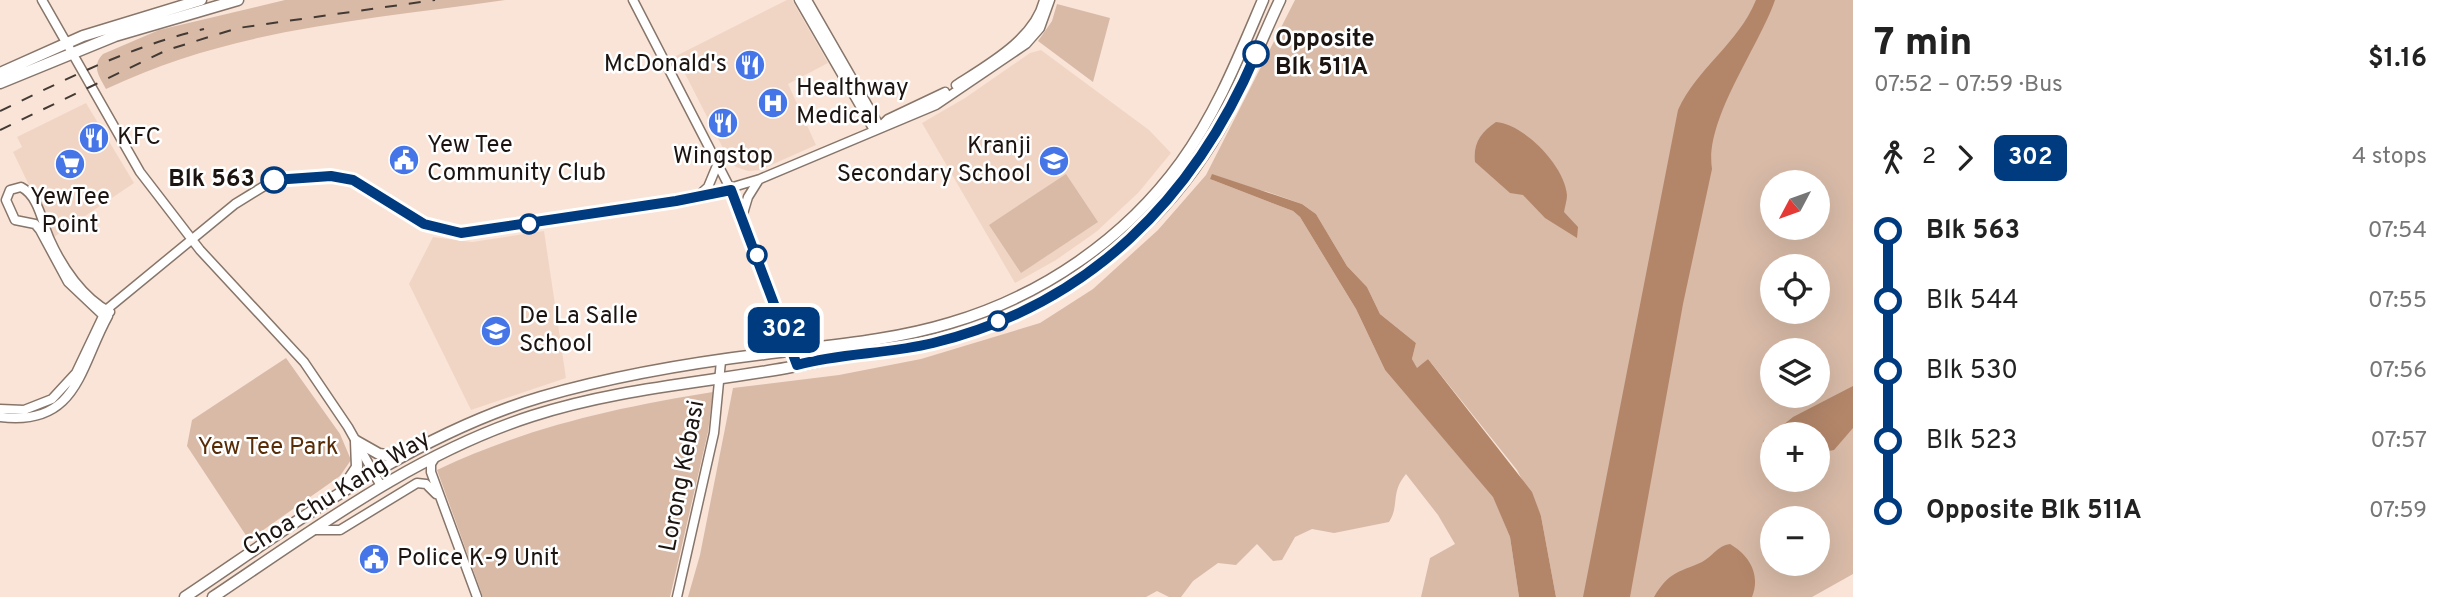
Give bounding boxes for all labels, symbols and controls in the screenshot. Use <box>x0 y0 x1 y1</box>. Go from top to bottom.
text: 7 min <box>1874 20 1972 69</box>
place label: Opposite Blk 511A <box>1275 25 1375 83</box>
marker: Opposite Blk 511A <box>1243 41 1269 67</box>
text: $1.16 <box>2368 43 2427 76</box>
restaurant icon: McDonald's <box>733 48 767 82</box>
place label: McDonald's <box>604 50 727 80</box>
text: 07:52 – 07:59 · Bus <box>1874 71 2063 100</box>
place label: Healthway Medical <box>796 74 909 132</box>
hospital icon: Healthway Medical <box>756 86 790 120</box>
restaurant icon: Wingstop <box>706 106 740 140</box>
restaurant icon: KFC <box>77 121 111 155</box>
place label: KFC <box>117 123 161 153</box>
place label: Yew Tee Community Club <box>427 131 606 189</box>
place label: Kranji Secondary School <box>837 132 1031 190</box>
icon: walk <box>1874 139 1912 177</box>
icon: forward <box>1946 139 1984 177</box>
place label: Wingstop <box>673 142 773 172</box>
public building icon: Yew Tee Community Club <box>387 143 421 177</box>
text: 2 <box>1922 143 1936 172</box>
text: 302 <box>2008 143 2053 173</box>
text: 4 stops <box>2352 143 2427 172</box>
school or university icon: Kranji Secondary School <box>1037 144 1071 178</box>
supermarket icon: YewTee Point <box>53 147 87 181</box>
place label: Blk 563 <box>168 165 255 195</box>
marker: Blk 563 <box>261 167 287 193</box>
north arrow <box>1760 170 1830 240</box>
map controls <box>1760 170 1830 576</box>
place label: YewTee Point <box>30 183 110 241</box>
unlabelled marker <box>519 214 539 234</box>
text: Blk 563 <box>1926 215 2020 248</box>
text: 07:54 <box>2368 217 2427 246</box>
unlabelled marker <box>747 245 767 265</box>
button: locate <box>1760 254 1830 324</box>
text: Blk 544 <box>1926 285 2019 318</box>
text: 07:55 <box>2368 287 2427 316</box>
place label: De La Salle School <box>519 302 638 360</box>
line badge: 302 <box>744 307 824 353</box>
unlabelled marker <box>988 311 1008 331</box>
school or university icon: De La Salle School <box>479 314 513 348</box>
text: 302 <box>762 315 806 345</box>
button: layers <box>1760 338 1830 408</box>
text: Blk 530 <box>1926 355 2018 388</box>
text: 07:56 <box>2369 357 2427 386</box>
street label: Lorong Kebasi <box>654 398 712 554</box>
button: + <box>1760 422 1830 492</box>
street label: Choa Chu Kang Way <box>238 424 436 564</box>
text: Blk 523 <box>1926 425 2017 458</box>
text: 07:57 <box>2371 427 2427 456</box>
park label: Yew Tee Park <box>198 433 338 463</box>
text: Opposite Blk 511A <box>1926 495 2142 528</box>
text: 07:59 <box>2369 497 2427 526</box>
button: − <box>1760 506 1830 576</box>
public building icon: Police K-9 Unit <box>357 542 391 576</box>
place label: Police K-9 Unit <box>397 544 559 574</box>

